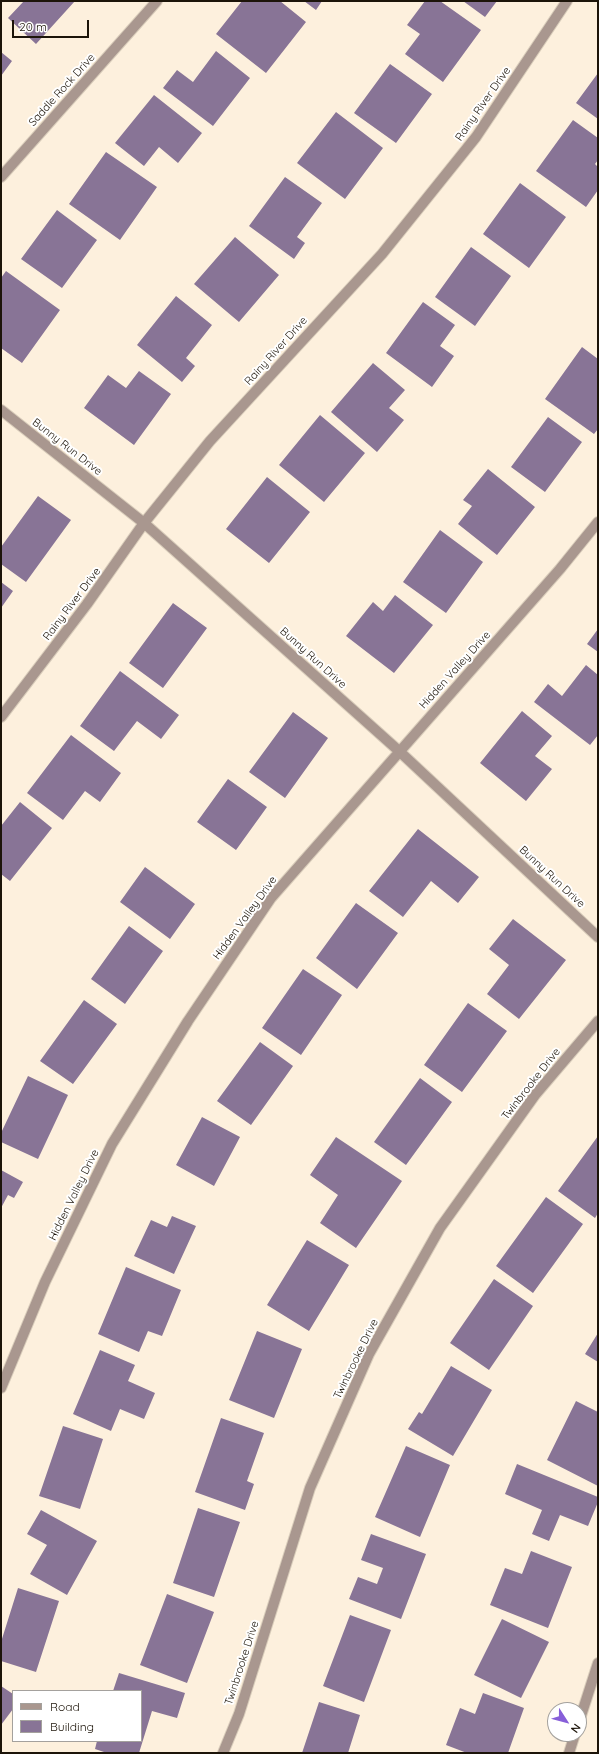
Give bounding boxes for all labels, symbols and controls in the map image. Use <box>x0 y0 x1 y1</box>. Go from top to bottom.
scale bar <box>14 12 91 38</box>
text: 20 m <box>19 19 47 34</box>
street label: Saddle Rock Drive <box>26 51 98 129</box>
street label: Rainy River Drive <box>453 64 513 144</box>
street label: Rainy River Drive <box>242 314 310 388</box>
street label: Bunny Run Drive <box>30 416 104 478</box>
street label: Rainy River Drive <box>40 565 104 643</box>
street label: Bunny Run Drive <box>277 625 349 691</box>
street label: Hidden Valley Drive <box>417 628 493 712</box>
street label: Bunny Run Drive <box>517 843 587 911</box>
street label: Hidden Valley Drive <box>210 874 280 962</box>
street label: Twinbrooke Drive <box>499 1045 563 1123</box>
street label: Hidden Valley Drive <box>46 1147 102 1243</box>
street label: Twinbrooke Drive <box>331 1317 381 1401</box>
street label: Twinbrooke Drive <box>222 1619 262 1707</box>
legend <box>12 1690 142 1742</box>
text: Road <box>50 1699 80 1714</box>
north arrow <box>547 1702 587 1742</box>
text: Building <box>50 1719 94 1734</box>
text: N <box>568 1721 584 1736</box>

